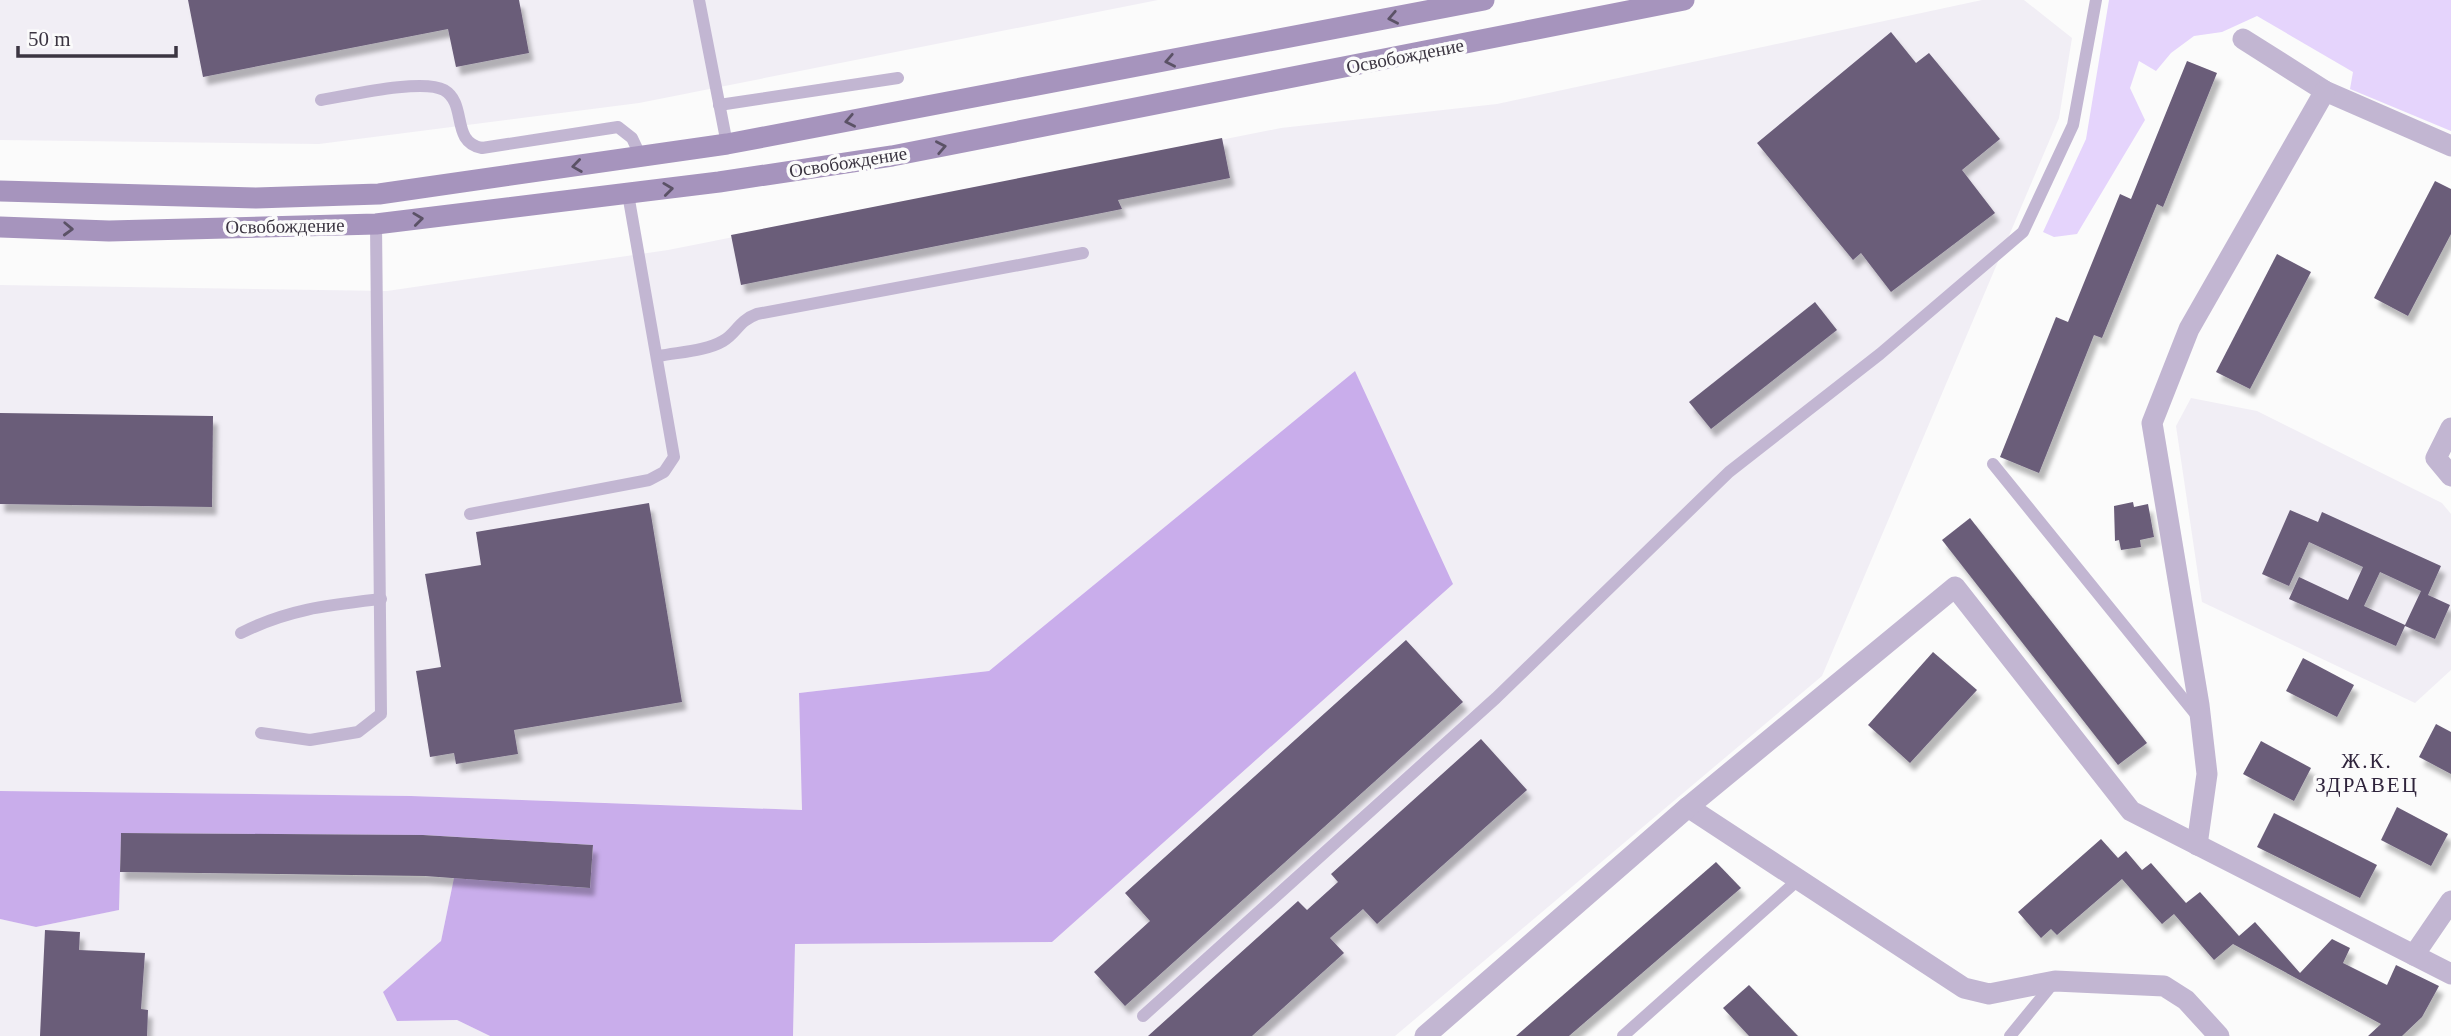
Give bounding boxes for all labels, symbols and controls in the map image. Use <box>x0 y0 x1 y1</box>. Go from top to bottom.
one-way arrow <box>1387 9 1399 24</box>
scale bar <box>18 14 175 58</box>
text: 50 m <box>28 27 71 51</box>
street label: Освобождение <box>1344 34 1466 78</box>
one-way arrow <box>1164 52 1176 67</box>
one-way arrow <box>844 113 856 128</box>
one-way arrow <box>935 140 947 155</box>
street label: Освобождение <box>787 142 909 182</box>
one-way arrow <box>571 158 583 173</box>
one-way arrow <box>662 181 674 196</box>
one-way arrow <box>413 212 424 227</box>
street label: Освобождение <box>225 214 345 238</box>
one-way arrow <box>63 222 74 237</box>
district label: Ж.К. ЗДРАВЕЦ <box>2315 749 2419 797</box>

